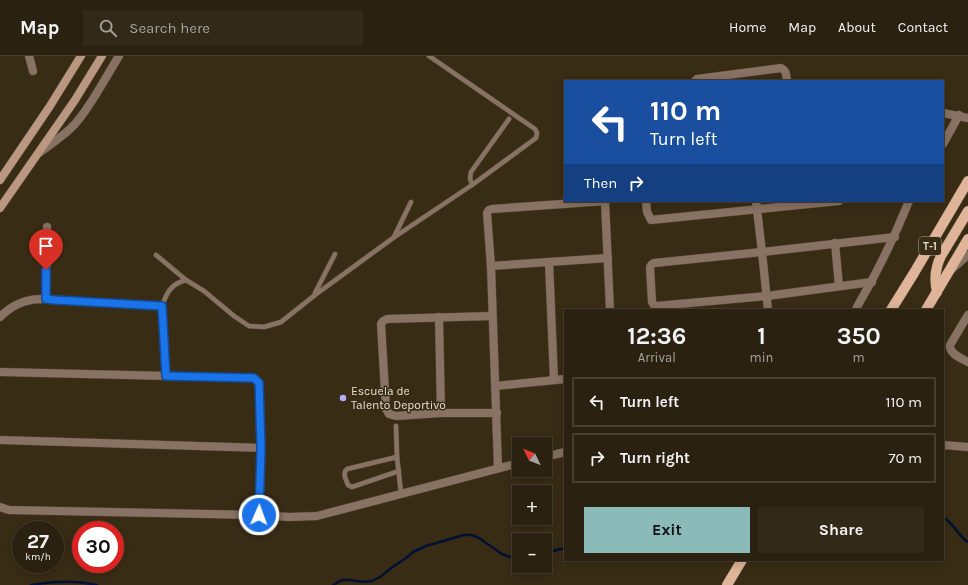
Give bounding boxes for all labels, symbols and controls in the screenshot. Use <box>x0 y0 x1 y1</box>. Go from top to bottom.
search box <box>83 10 363 46</box>
text: Map <box>20 17 59 39</box>
icon: search <box>97 17 119 39</box>
text: Search here <box>129 19 210 37</box>
text: Home <box>729 19 766 36</box>
text: Map <box>788 19 816 36</box>
text: About <box>838 19 876 36</box>
text: Contact <box>898 19 948 36</box>
text: 110 m <box>650 94 721 127</box>
icon: left <box>584 96 636 148</box>
text: Turn left <box>650 128 718 150</box>
icon: right <box>625 172 647 194</box>
text: Then <box>584 174 617 192</box>
pin <box>29 229 63 270</box>
icon: arrive <box>35 235 57 257</box>
road number: T-1 <box>919 237 941 255</box>
text: 12:36 <box>627 322 686 350</box>
text: 1 <box>757 322 766 350</box>
text: 350 <box>837 322 881 350</box>
text: Arrival <box>638 350 676 365</box>
text: min <box>750 350 773 365</box>
text: m <box>853 350 865 365</box>
place label: Escuela de Talento Deportivo <box>351 384 446 412</box>
icon: left <box>586 391 608 413</box>
marker: Escuela de Talento Deportivo <box>338 393 348 403</box>
text: Turn left <box>620 393 679 411</box>
text: 110 m <box>886 393 922 411</box>
north arrow <box>512 437 552 477</box>
map controls <box>512 437 552 573</box>
icon: right <box>586 447 608 469</box>
text: Turn right <box>620 449 690 467</box>
text: 70 m <box>888 449 922 467</box>
button: + <box>512 485 552 525</box>
position arrow <box>238 494 280 536</box>
button: Exit <box>584 507 750 553</box>
button: Share <box>758 507 924 553</box>
speed limit sign: 30 <box>72 521 124 573</box>
text: 27 <box>27 530 49 553</box>
button: − <box>512 533 552 573</box>
text: km/h <box>25 551 51 563</box>

